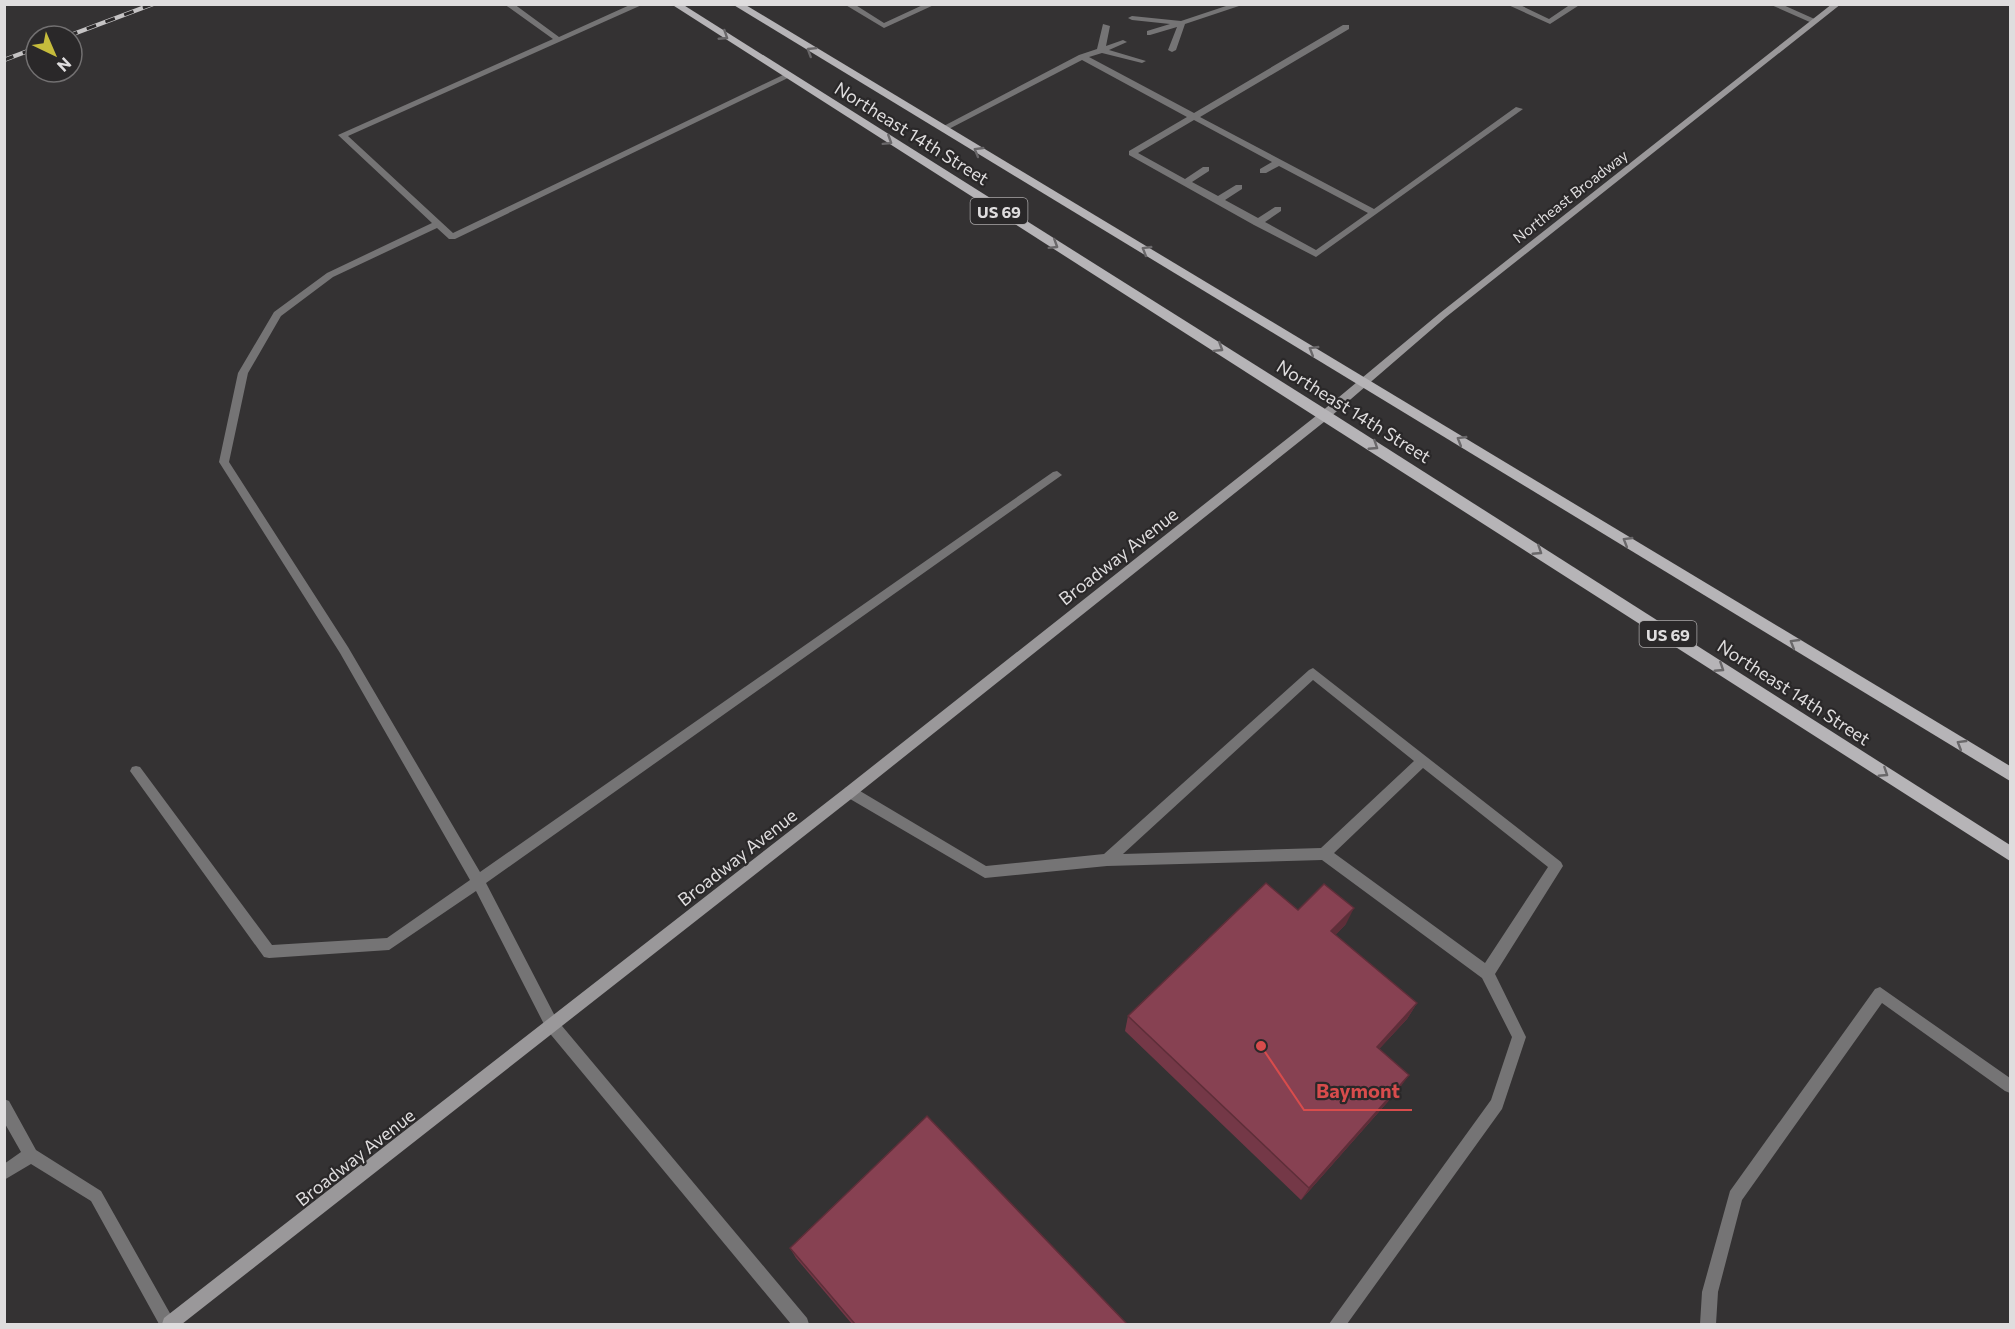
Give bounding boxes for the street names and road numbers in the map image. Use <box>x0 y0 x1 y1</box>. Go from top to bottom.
street label: Northeast 14th Street <box>831 77 993 189</box>
street label: Northeast Broadway <box>1509 145 1631 246</box>
road number: US 69 <box>970 198 1028 224</box>
street label: Northeast 14th Street <box>1273 355 1435 467</box>
street label: Broadway Avenue <box>1054 503 1182 609</box>
road number: US 69 <box>1640 621 1696 647</box>
street label: Northeast 14th Street <box>1714 634 1874 750</box>
street label: Broadway Avenue <box>673 804 801 910</box>
street label: Broadway Avenue <box>291 1104 419 1210</box>

